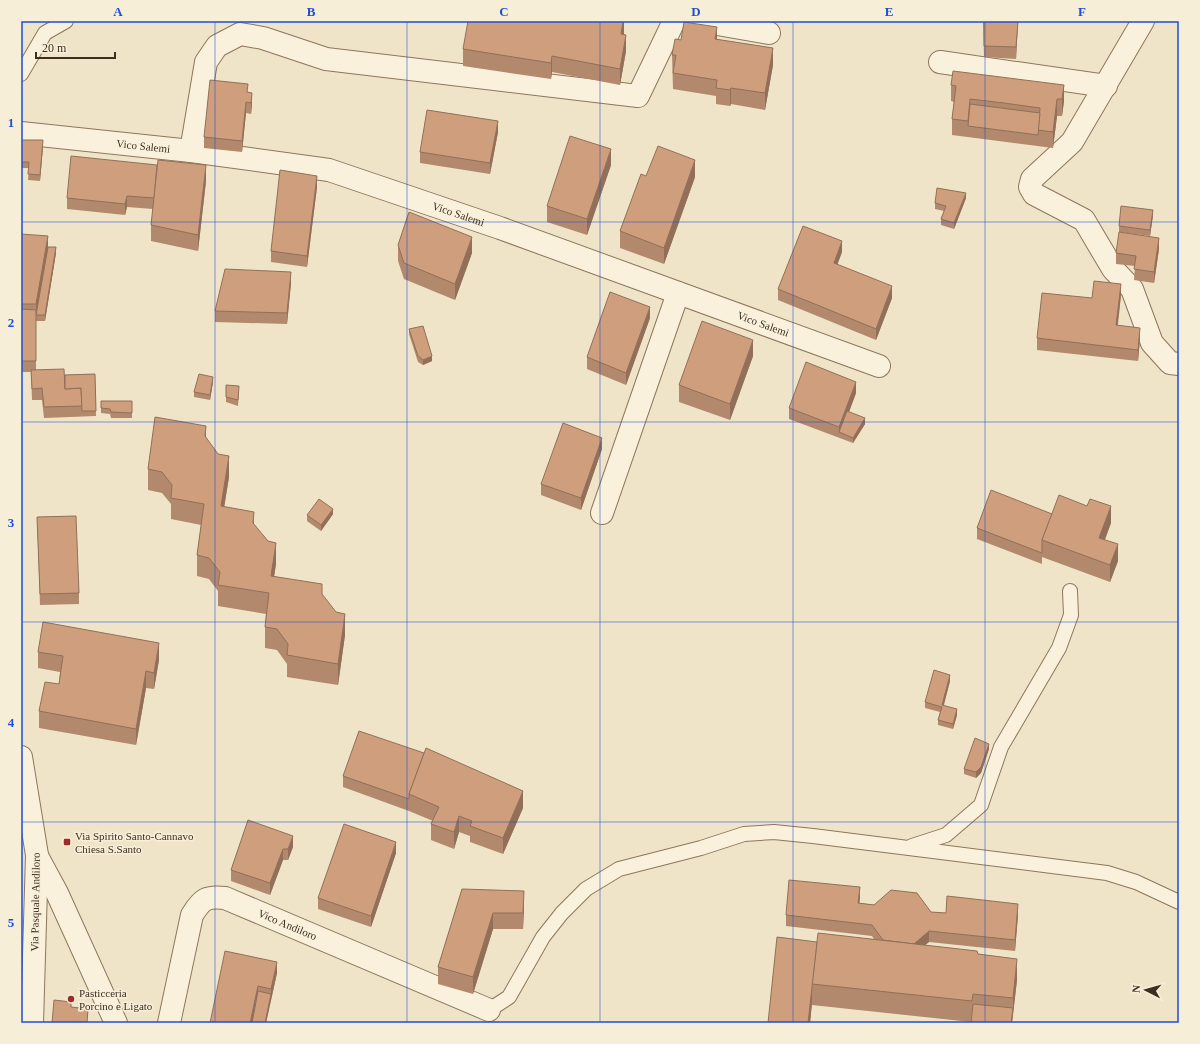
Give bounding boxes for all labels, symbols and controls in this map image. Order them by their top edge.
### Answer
text: A [113,4,123,19]
text: B [307,4,316,19]
text: C [499,4,509,19]
text: D [691,4,701,19]
text: E [885,4,893,19]
text: F [1078,4,1086,19]
scale bar [36,34,115,60]
text: 20 m [42,41,67,55]
text: 1 [8,115,14,130]
street label: Vico Salemi [116,137,171,155]
street label: Vico Salemi [431,200,486,228]
street label: Vico Salemi [736,309,791,339]
text: 2 [8,315,14,330]
text: 3 [8,515,15,530]
text: 4 [8,715,15,730]
place label: Via Spirito Santo-Cannavo Chiesa S.Santo [75,830,194,855]
marker: Via Spirito Santo-Cannavo Chiesa S.Santo [62,837,72,847]
street label: Via Pasquale Andiloro [28,852,42,952]
street label: Vico Andiloro [256,907,319,943]
text: 5 [8,915,15,930]
north arrow [1126,970,1166,1010]
text: N [1130,984,1142,994]
place label: Pasticceria Porcino e Ligato [79,987,153,1012]
marker: Pasticceria Porcino e Ligato [66,994,76,1004]

